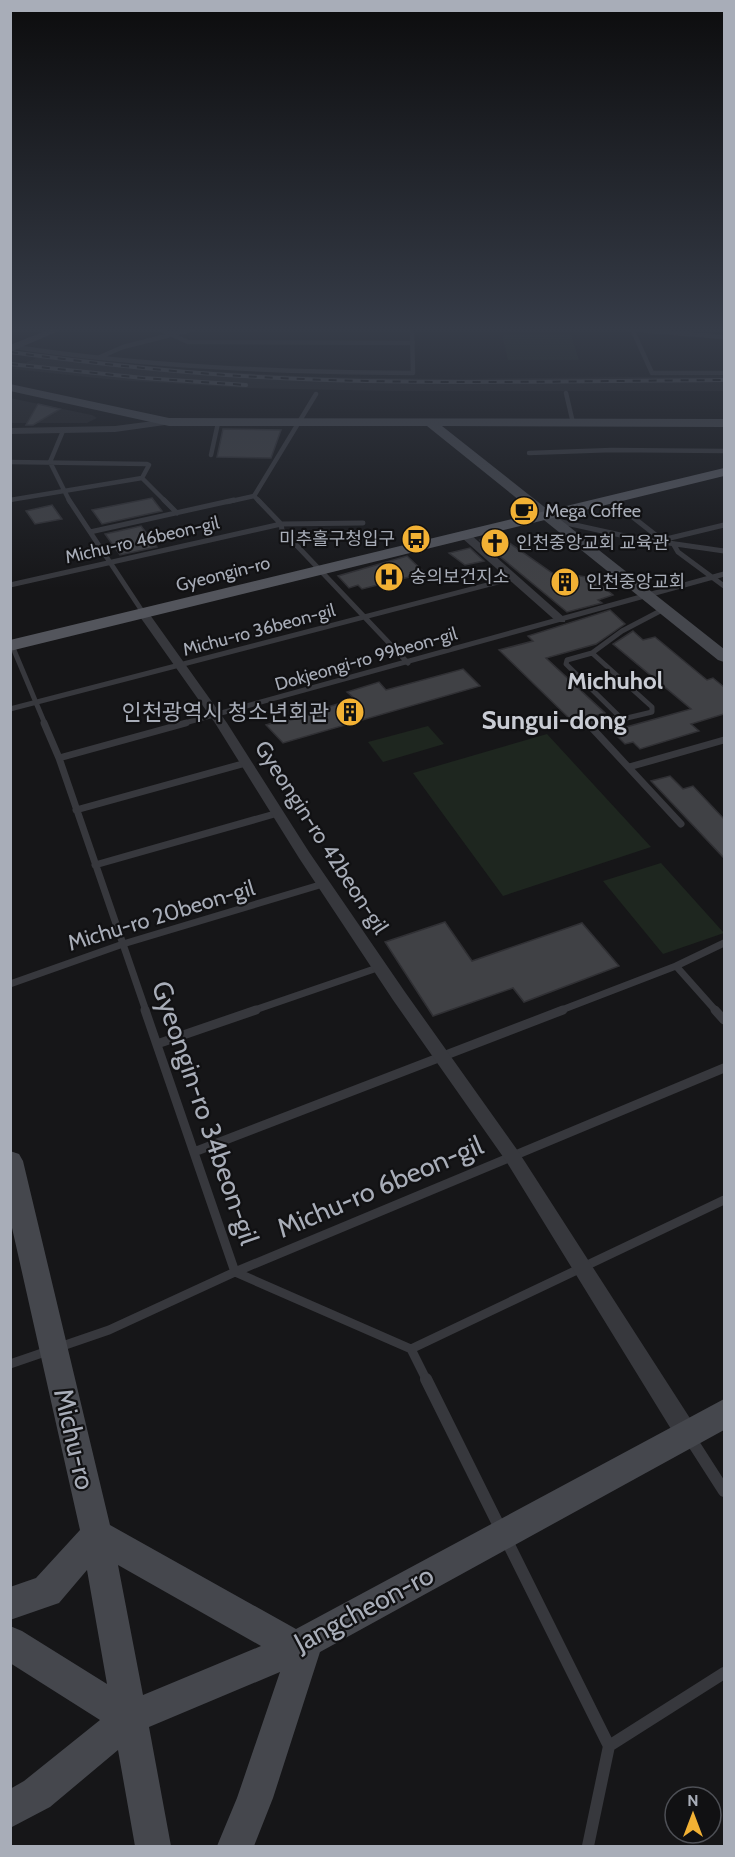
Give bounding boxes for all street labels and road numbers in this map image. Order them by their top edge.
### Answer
street label: Michu-ro 46beon-gil [63,511,222,568]
street label: Gyeongin-ro [174,552,272,596]
street label: Michu-ro 36beon-gil [180,599,338,661]
street label: Dokjeongi-ro 99beon-gil [272,622,460,696]
street label: Gyeongin-ro 42beon-gil [249,736,395,940]
street label: Michu-ro 20beon-gil [64,874,259,957]
street label: Gyeongin-ro 34beon-gil [145,977,266,1250]
street label: Michu-ro 6beon-gil [272,1128,488,1245]
street label: Michu-ro [47,1385,102,1493]
street label: Jangcheon-ro [287,1558,439,1660]

